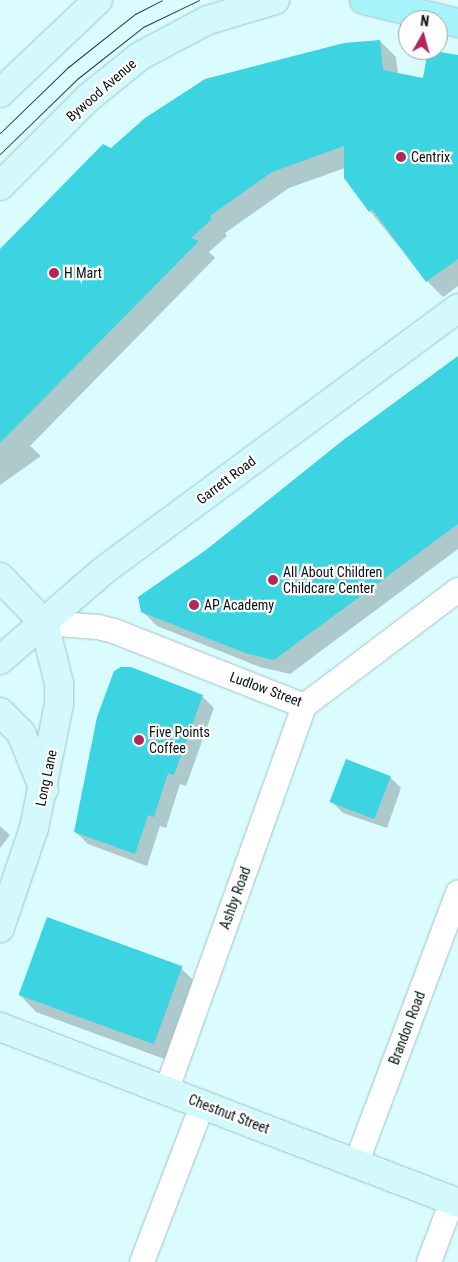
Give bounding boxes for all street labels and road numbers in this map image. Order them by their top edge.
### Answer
street label: Bywood Avenue [63,55,139,125]
street label: Garrett Road [193,452,259,508]
street label: Ludlow Street [228,668,304,710]
street label: Long Lane [32,748,60,808]
street label: Ashby Road [216,864,254,932]
street label: Brandon Road [385,989,429,1067]
street label: Chestnut Street [186,1091,272,1137]

